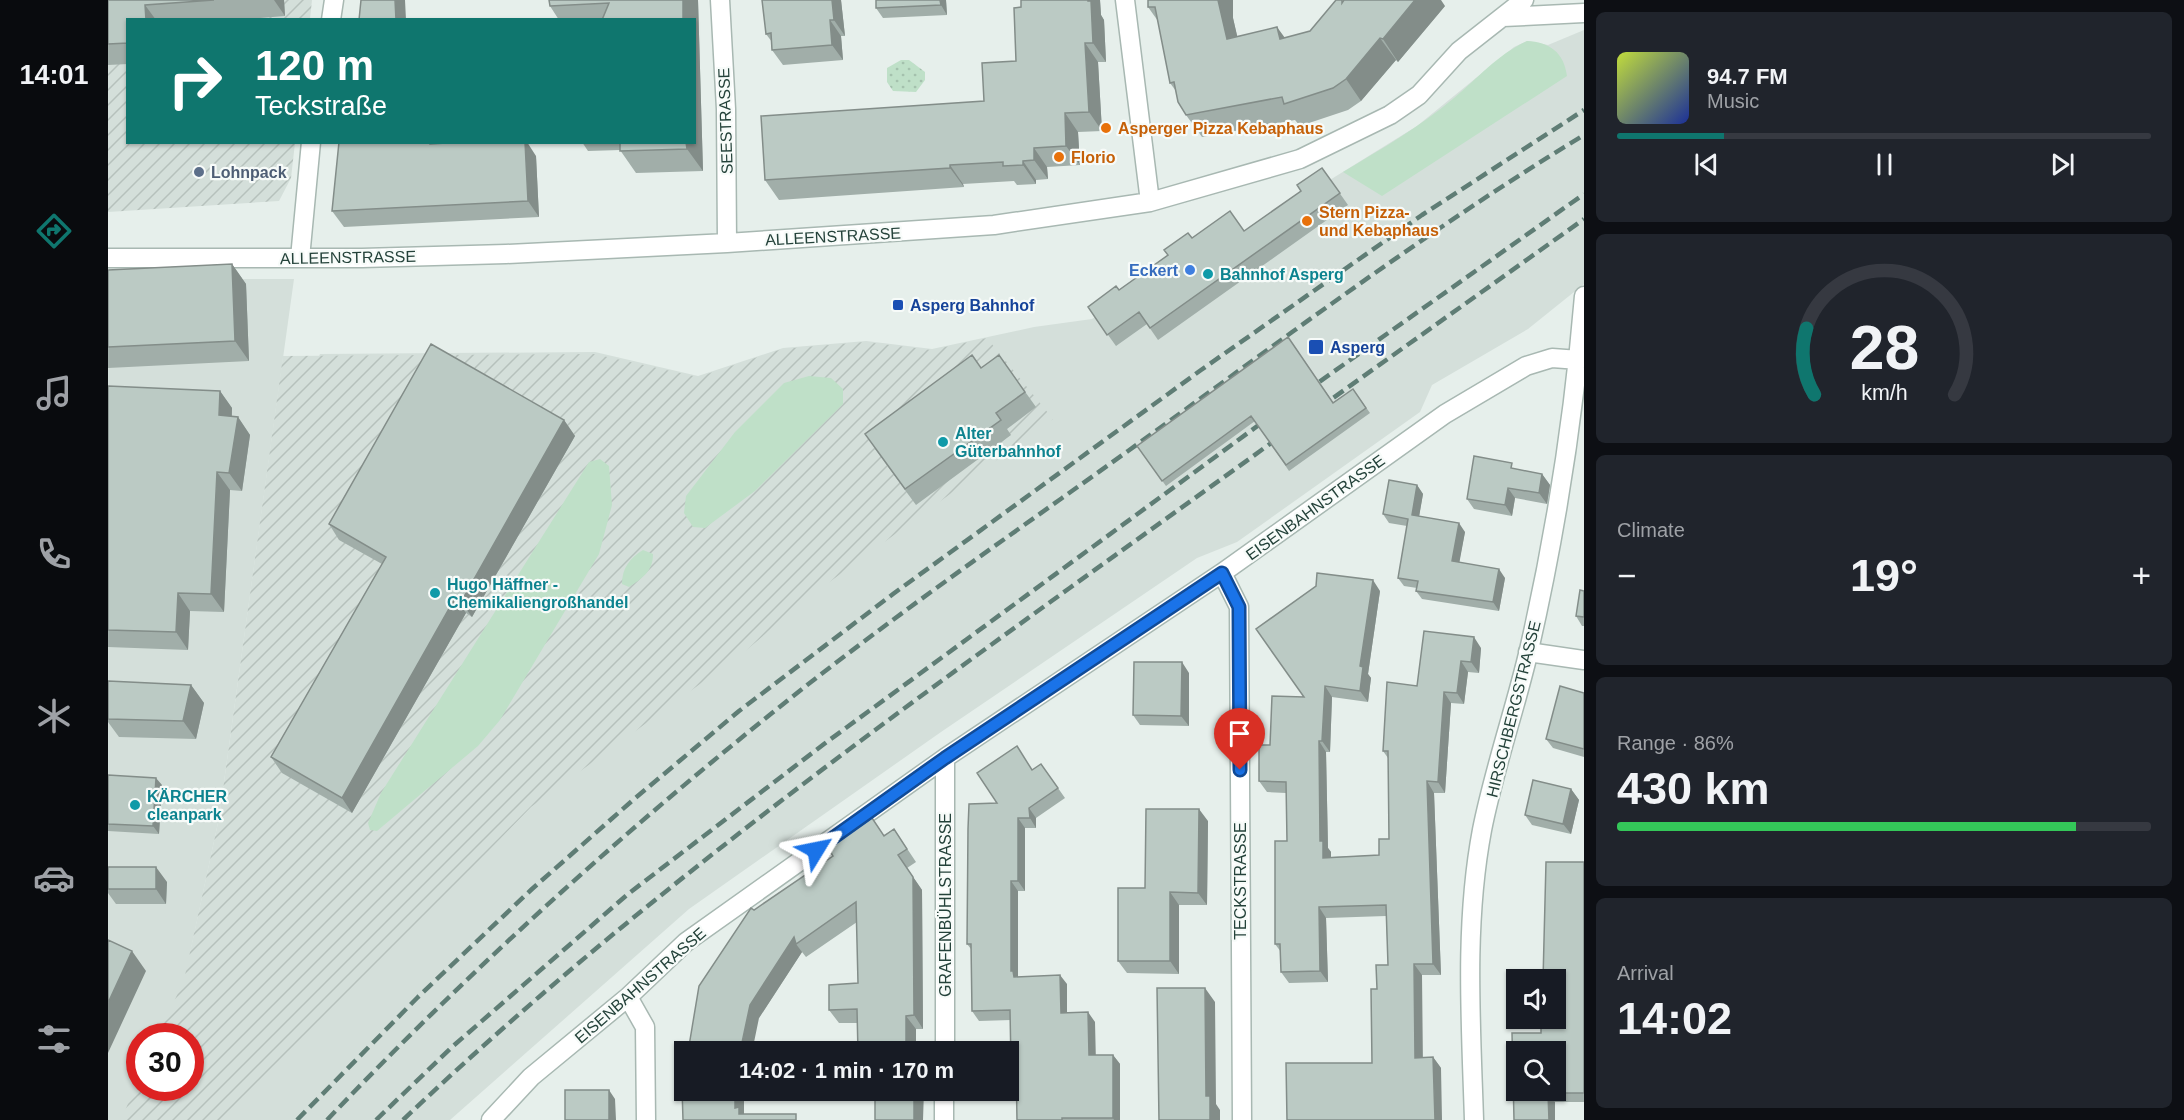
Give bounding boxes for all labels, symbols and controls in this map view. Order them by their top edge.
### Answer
icon: right [156,42,234,120]
text: 120 m [255,42,374,89]
text: 14:01 [19,60,89,90]
text: 94.7 FM [1707,64,1788,89]
street label: SEESTRASSE [715,67,736,175]
text: Music [1707,90,1759,112]
text: Teckstraße [255,91,387,121]
place label: Asperger Pizza Kebaphaus [1118,120,1324,137]
marker: Asperger Pizza Kebaphaus [1099,121,1113,135]
icon: previous [1690,148,1723,181]
icon: pause [1868,148,1901,181]
icon: next [2046,148,2079,181]
place label: Florio [1071,149,1116,166]
marker: Florio [1052,150,1066,164]
place label: Lohnpack [211,164,287,181]
marker: Lohnpack [192,165,206,179]
place label: Stern Pizza- und Kebaphaus [1319,204,1439,239]
icon: directions [33,210,75,252]
marker: Stern Pizza- und Kebaphaus [1300,214,1314,228]
street label: ALLEENSTRASSE [765,224,901,249]
street label: ALLEENSTRASSE [280,248,416,267]
place label: Eckert [1129,262,1179,279]
marker: Eckert [1183,263,1197,277]
place label: Bahnhof Asperg [1220,266,1344,283]
marker: Bahnhof Asperg [1201,267,1215,281]
place label: Asperg Bahnhof [910,297,1035,314]
marker: Asperg Bahnhof [891,298,905,312]
text: 28 [1849,314,1919,383]
marker: Asperg [1307,338,1325,356]
place label: Asperg [1330,339,1385,356]
icon: music [33,372,75,414]
text: km/h [1861,382,1907,406]
place label: Alter Güterbahnhof [955,425,1061,460]
marker: Alter Güterbahnhof [936,435,950,449]
street label: EISENBAHNSTRASSE [1243,451,1388,563]
text: Climate [1617,519,1685,541]
icon: phone [33,533,75,575]
text: 19° [1850,550,1918,601]
text: − [1617,557,1636,594]
text: + [2132,557,2151,594]
place label: Hugo Häffner - Chemikaliengroßhandel [447,576,628,611]
marker: Hugo Häffner - Chemikaliengroßhandel [428,586,442,600]
street label: HIRSCHBERGSTRASSE [1483,619,1544,799]
icon: climate [33,695,75,737]
pin [1214,708,1265,770]
icon: arrive [1223,717,1256,750]
text: Range · 86% [1617,732,1734,754]
text: 430 km [1617,763,1770,814]
place label: KÄRCHER cleanpark [147,788,227,823]
marker: KÄRCHER cleanpark [128,798,142,812]
street label: GRAFENBÜHLSTRASSE [937,813,954,997]
position arrow [784,818,848,882]
street label: TECKSTRASSE [1232,822,1249,940]
icon: car [33,857,75,899]
street label: EISENBAHNSTRASSE [572,924,709,1047]
text: Arrival [1617,962,1674,984]
map controls [1506,969,1566,1101]
button: sound [1506,969,1566,1029]
text: 14:02 [1617,993,1732,1044]
icon: filters [33,1018,75,1060]
speed limit sign: 30 [126,1023,204,1101]
button: search [1506,1041,1566,1101]
text: 14:02 · 1 min · 170 m [739,1058,954,1083]

